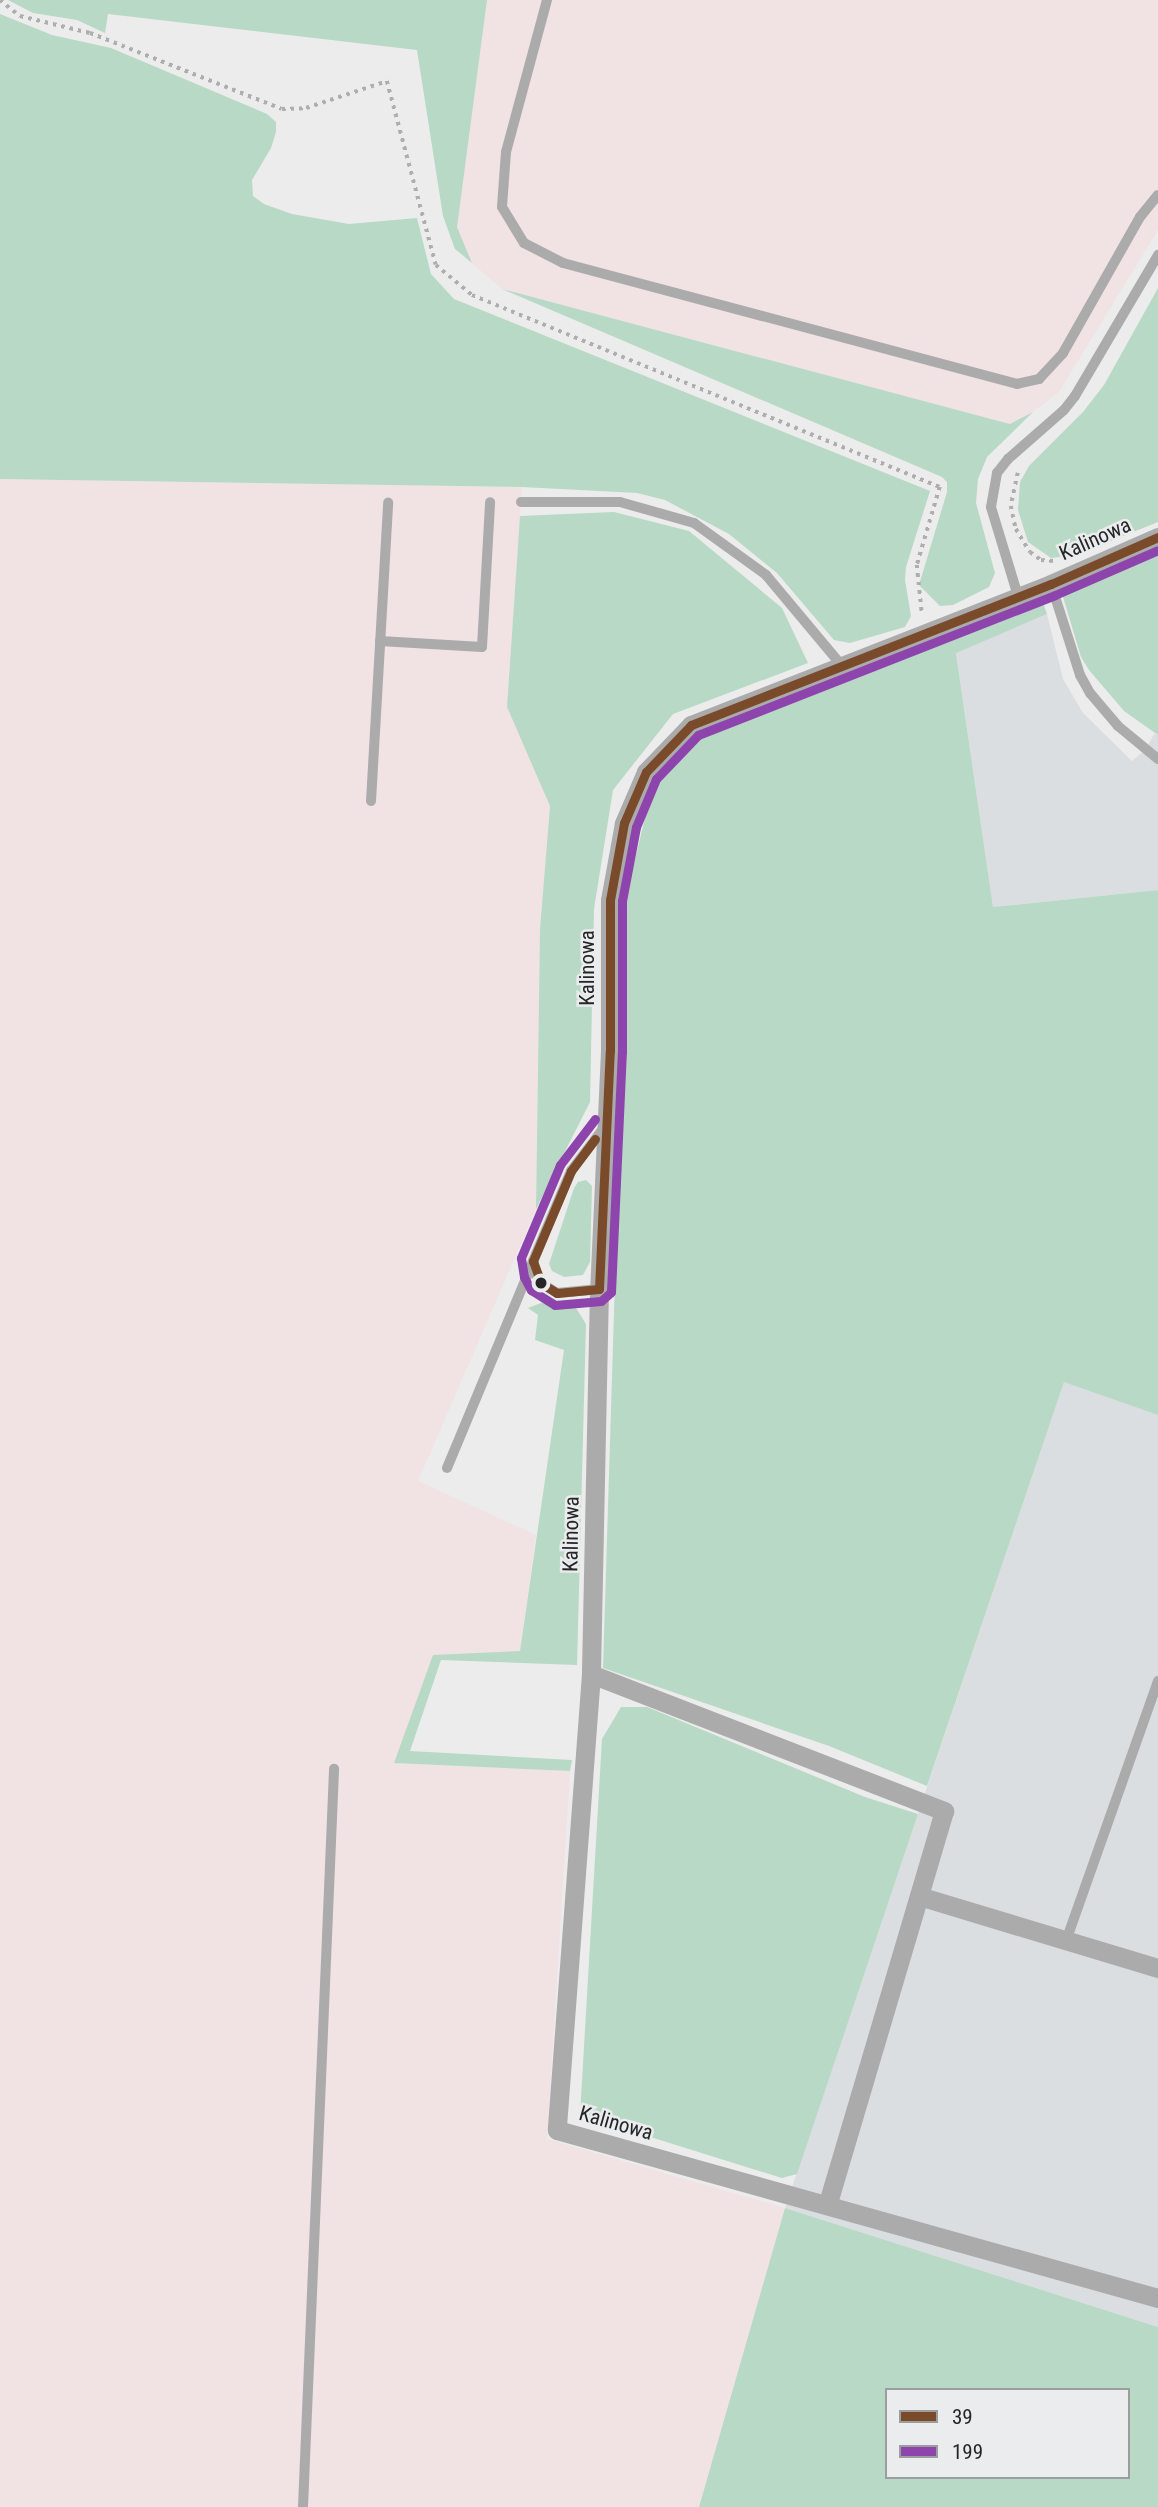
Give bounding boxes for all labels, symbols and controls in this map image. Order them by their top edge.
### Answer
street label: Kalinowa [1055,512,1135,566]
street label: Kalinowa [574,930,600,1006]
unlabelled marker [534,1276,548,1290]
street label: Kalinowa [558,1496,584,1572]
street label: Kalinowa [576,2100,656,2146]
legend [885,2388,1130,2479]
text: 39 [952,2405,973,2429]
text: 199 [952,2440,983,2464]

